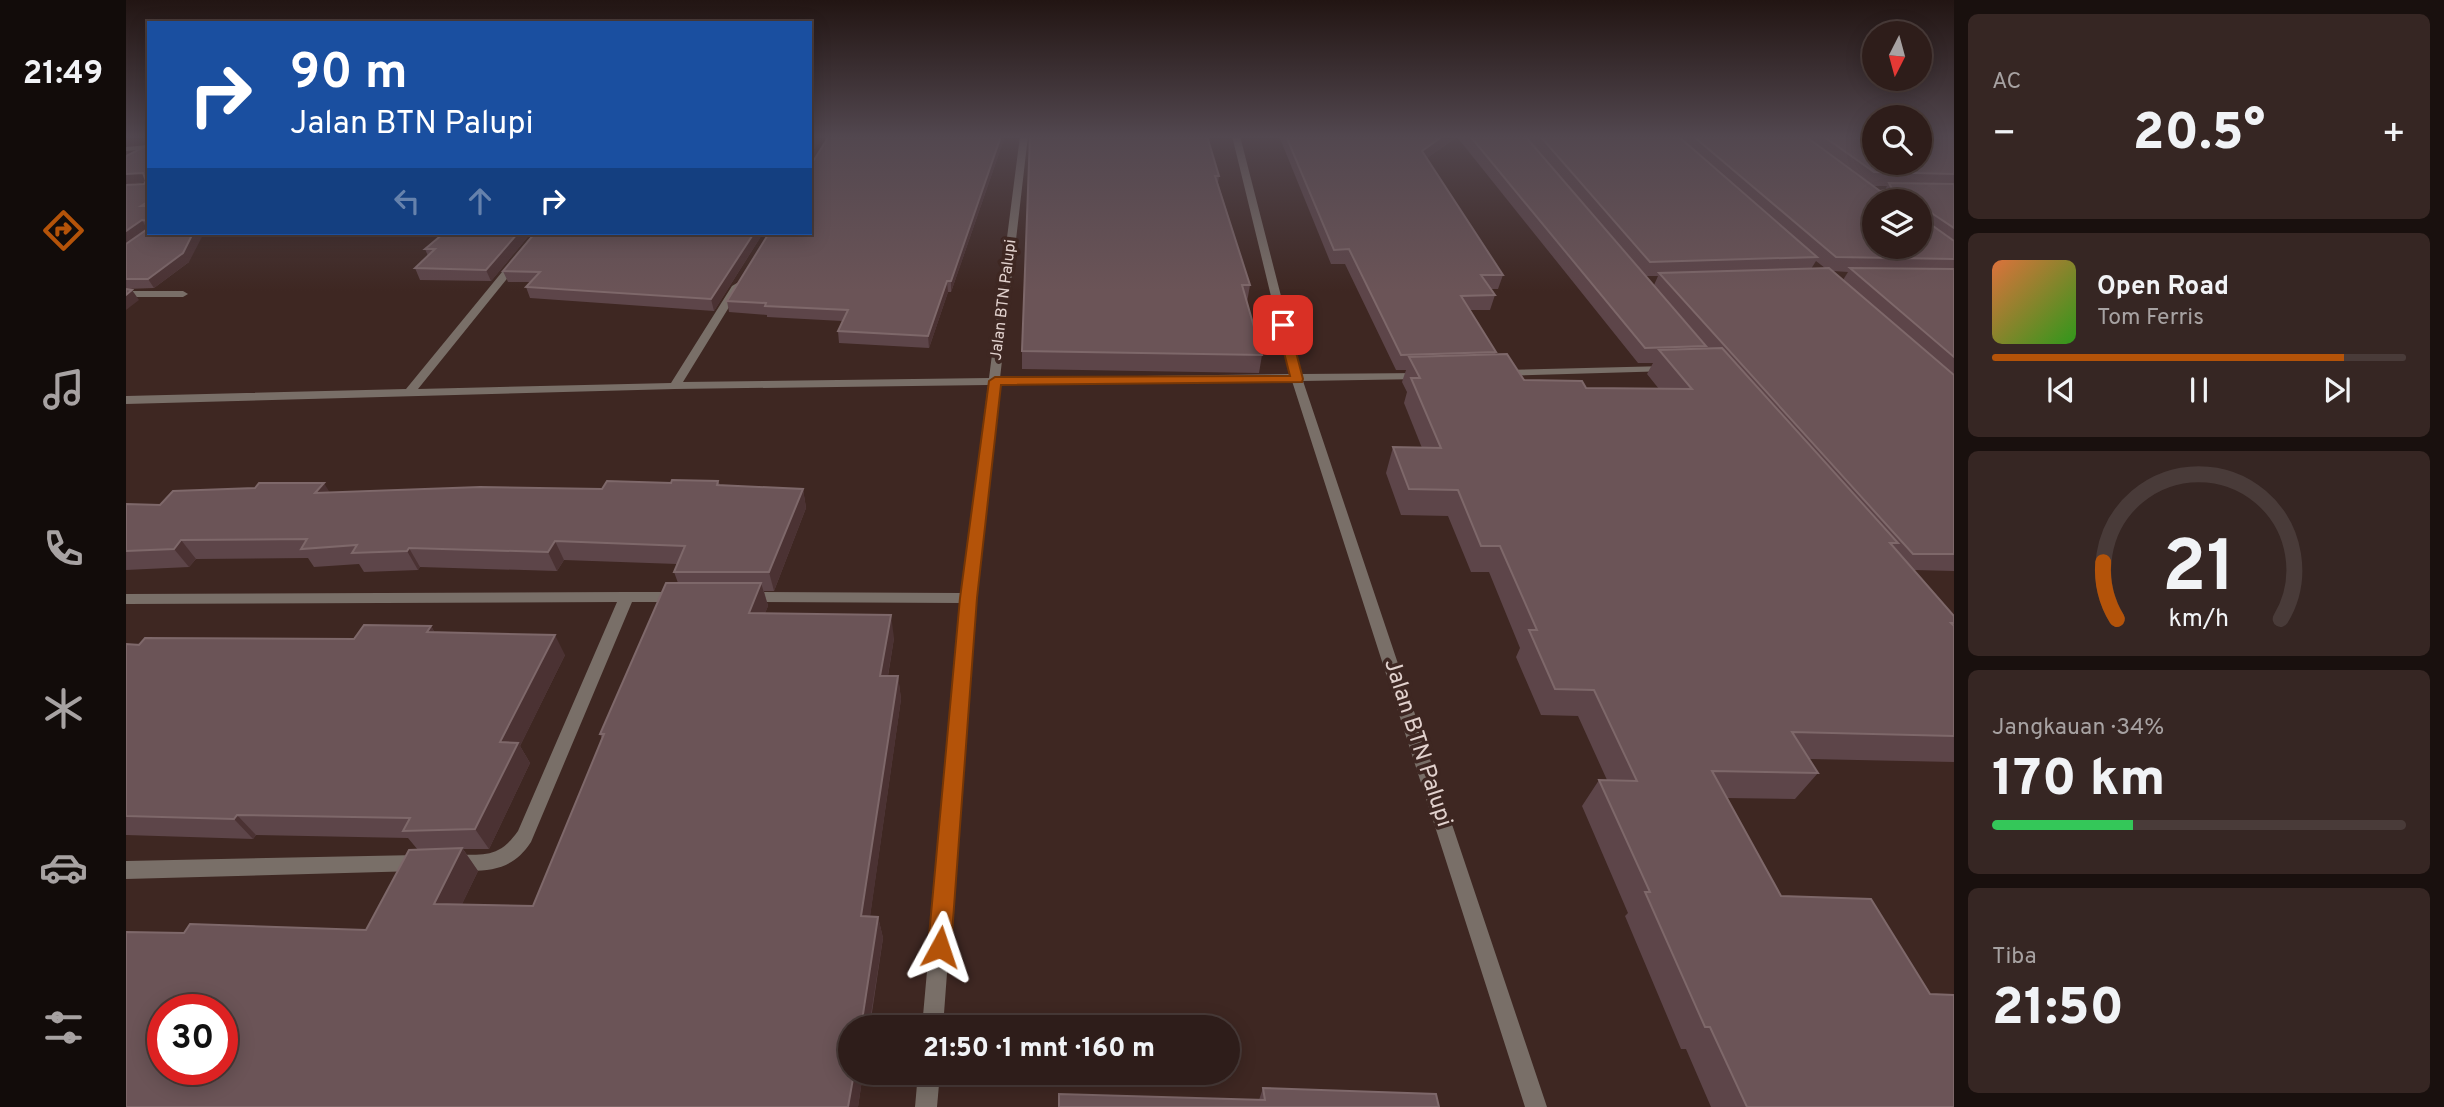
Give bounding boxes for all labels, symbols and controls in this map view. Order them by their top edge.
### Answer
north arrow [1862,21,1932,91]
map controls [1862,21,1932,259]
text: 90 m [290,44,408,106]
icon: right [175,49,266,140]
text: 21:49 [23,55,103,95]
text: AC [1992,68,2021,97]
text: 20.5° [2133,102,2265,168]
text: Jalan BTN Palupi [290,105,534,145]
button: search [1862,105,1932,175]
text: − [1992,111,2017,160]
text: + [2381,111,2406,160]
icon: left [388,182,426,220]
icon: ahead [461,182,499,220]
icon: right [534,182,572,220]
button: layers [1862,189,1932,259]
icon: directions [39,206,88,255]
street label: Jalan BTN Palupi [987,238,1021,362]
text: Open Road [2097,271,2229,304]
pin [1253,295,1313,355]
text: Tom Ferris [2097,304,2204,333]
icon: arrive [1264,306,1302,344]
icon: music [39,365,88,414]
icon: previous [2042,371,2080,409]
icon: pause [2180,371,2218,409]
icon: next [2318,371,2356,409]
icon: phone [39,524,88,573]
text: 21 [2162,526,2236,618]
text: km/h [2169,604,2229,636]
street label: Jalan BTN Palupi [1376,655,1458,831]
icon: climate [39,684,88,733]
text: Jangkauan · 34% [1992,714,2164,743]
text: 170 km [1992,748,2165,814]
icon: car [39,843,88,892]
position arrow [903,910,977,984]
text: Tiba [1992,943,2037,972]
text: 21:50 [1992,977,2124,1043]
speed limit sign: 30 [147,994,238,1085]
icon: filters [39,1003,88,1052]
text: 21:50 · 1 mnt · 160 m [923,1033,1155,1066]

